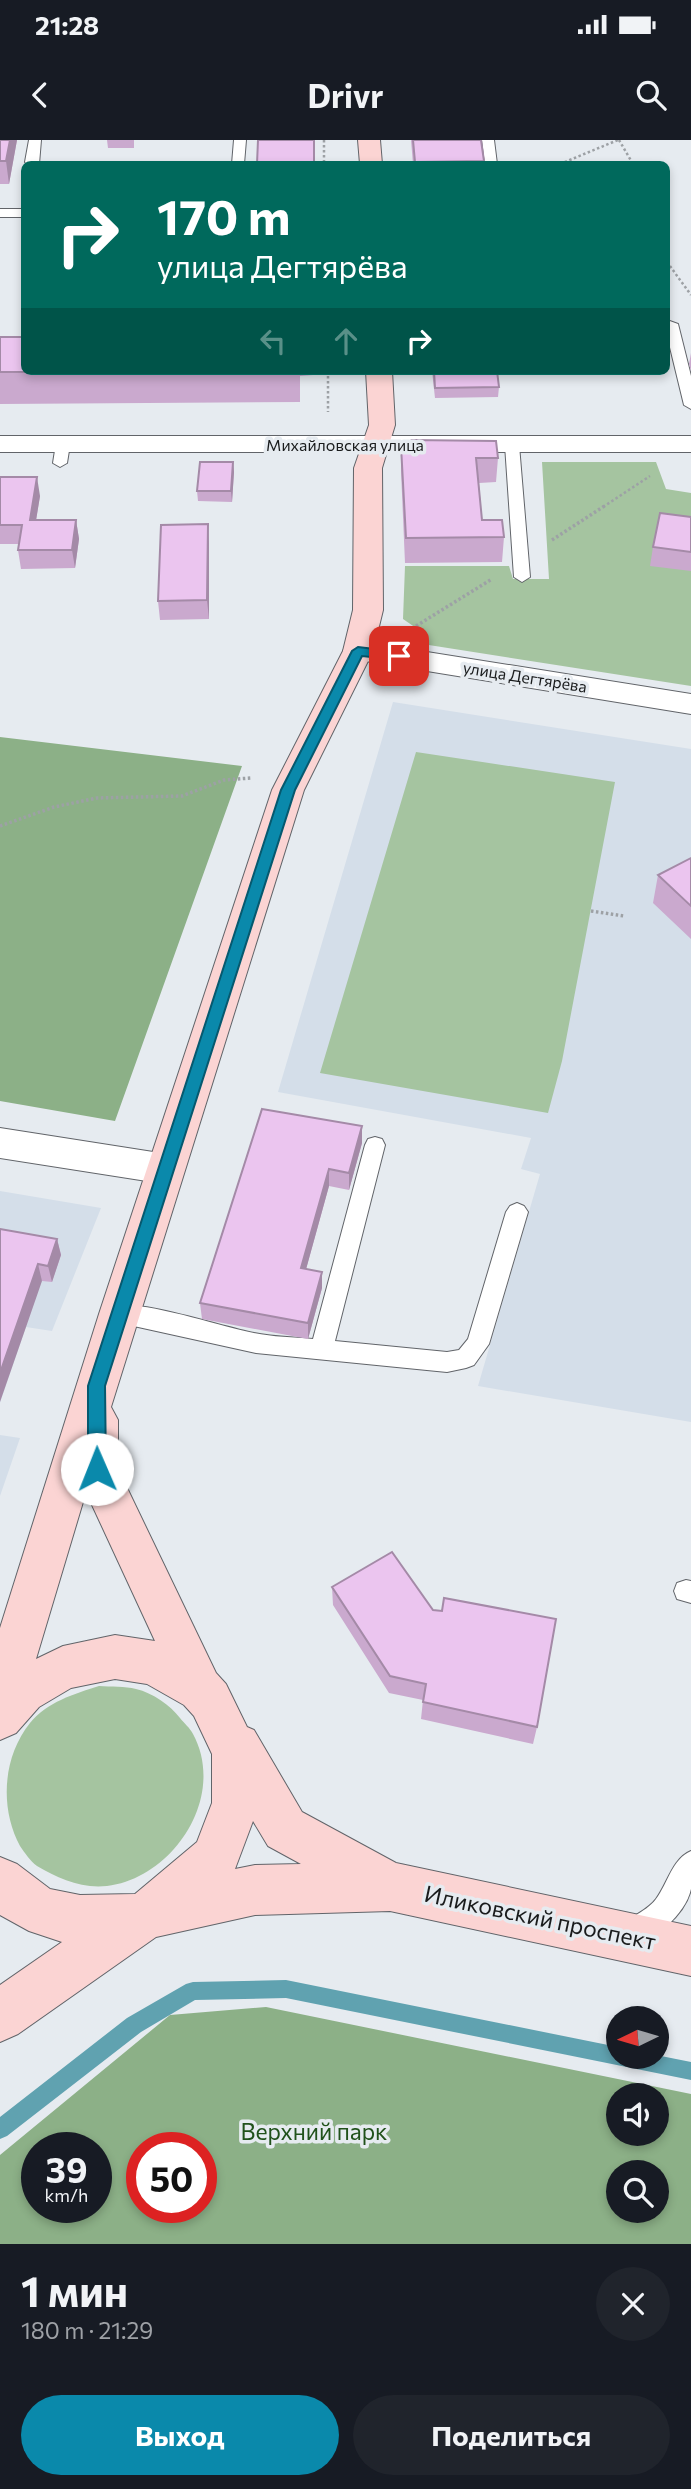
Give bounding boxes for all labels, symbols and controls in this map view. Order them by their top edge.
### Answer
text: 21:28 [35,9,99,40]
text: Drivr [307,75,384,115]
icon: back [21,76,59,114]
icon: search [632,76,670,114]
text: 170 m [157,185,290,245]
icon: right [42,189,133,280]
text: улица Дегтярёва [157,245,408,285]
icon: left [254,322,292,360]
icon: ahead [327,322,365,360]
icon: right [400,322,438,360]
street label: Михайловская улица [266,435,424,454]
pin [369,626,429,686]
icon: arrive [380,637,418,675]
street label: улица Дегтярёва [462,657,588,696]
position arrow [60,1432,134,1506]
street label: Иликовский проспект [422,1879,659,1955]
north arrow [606,2006,668,2068]
map controls [606,2006,669,2223]
button: sound [606,2083,669,2146]
park label: Верхний парк [241,2117,387,2145]
speed limit sign: 50 [126,2132,217,2223]
text: 39 [46,2147,87,2190]
button: search [606,2160,669,2223]
text: km/h [45,2184,88,2206]
text: 1 мин [21,2264,128,2316]
button: close [596,2267,670,2341]
text: 180 m · 21:29 [21,2316,153,2344]
button: Выход [21,2395,339,2475]
button: Поделиться [353,2395,670,2475]

